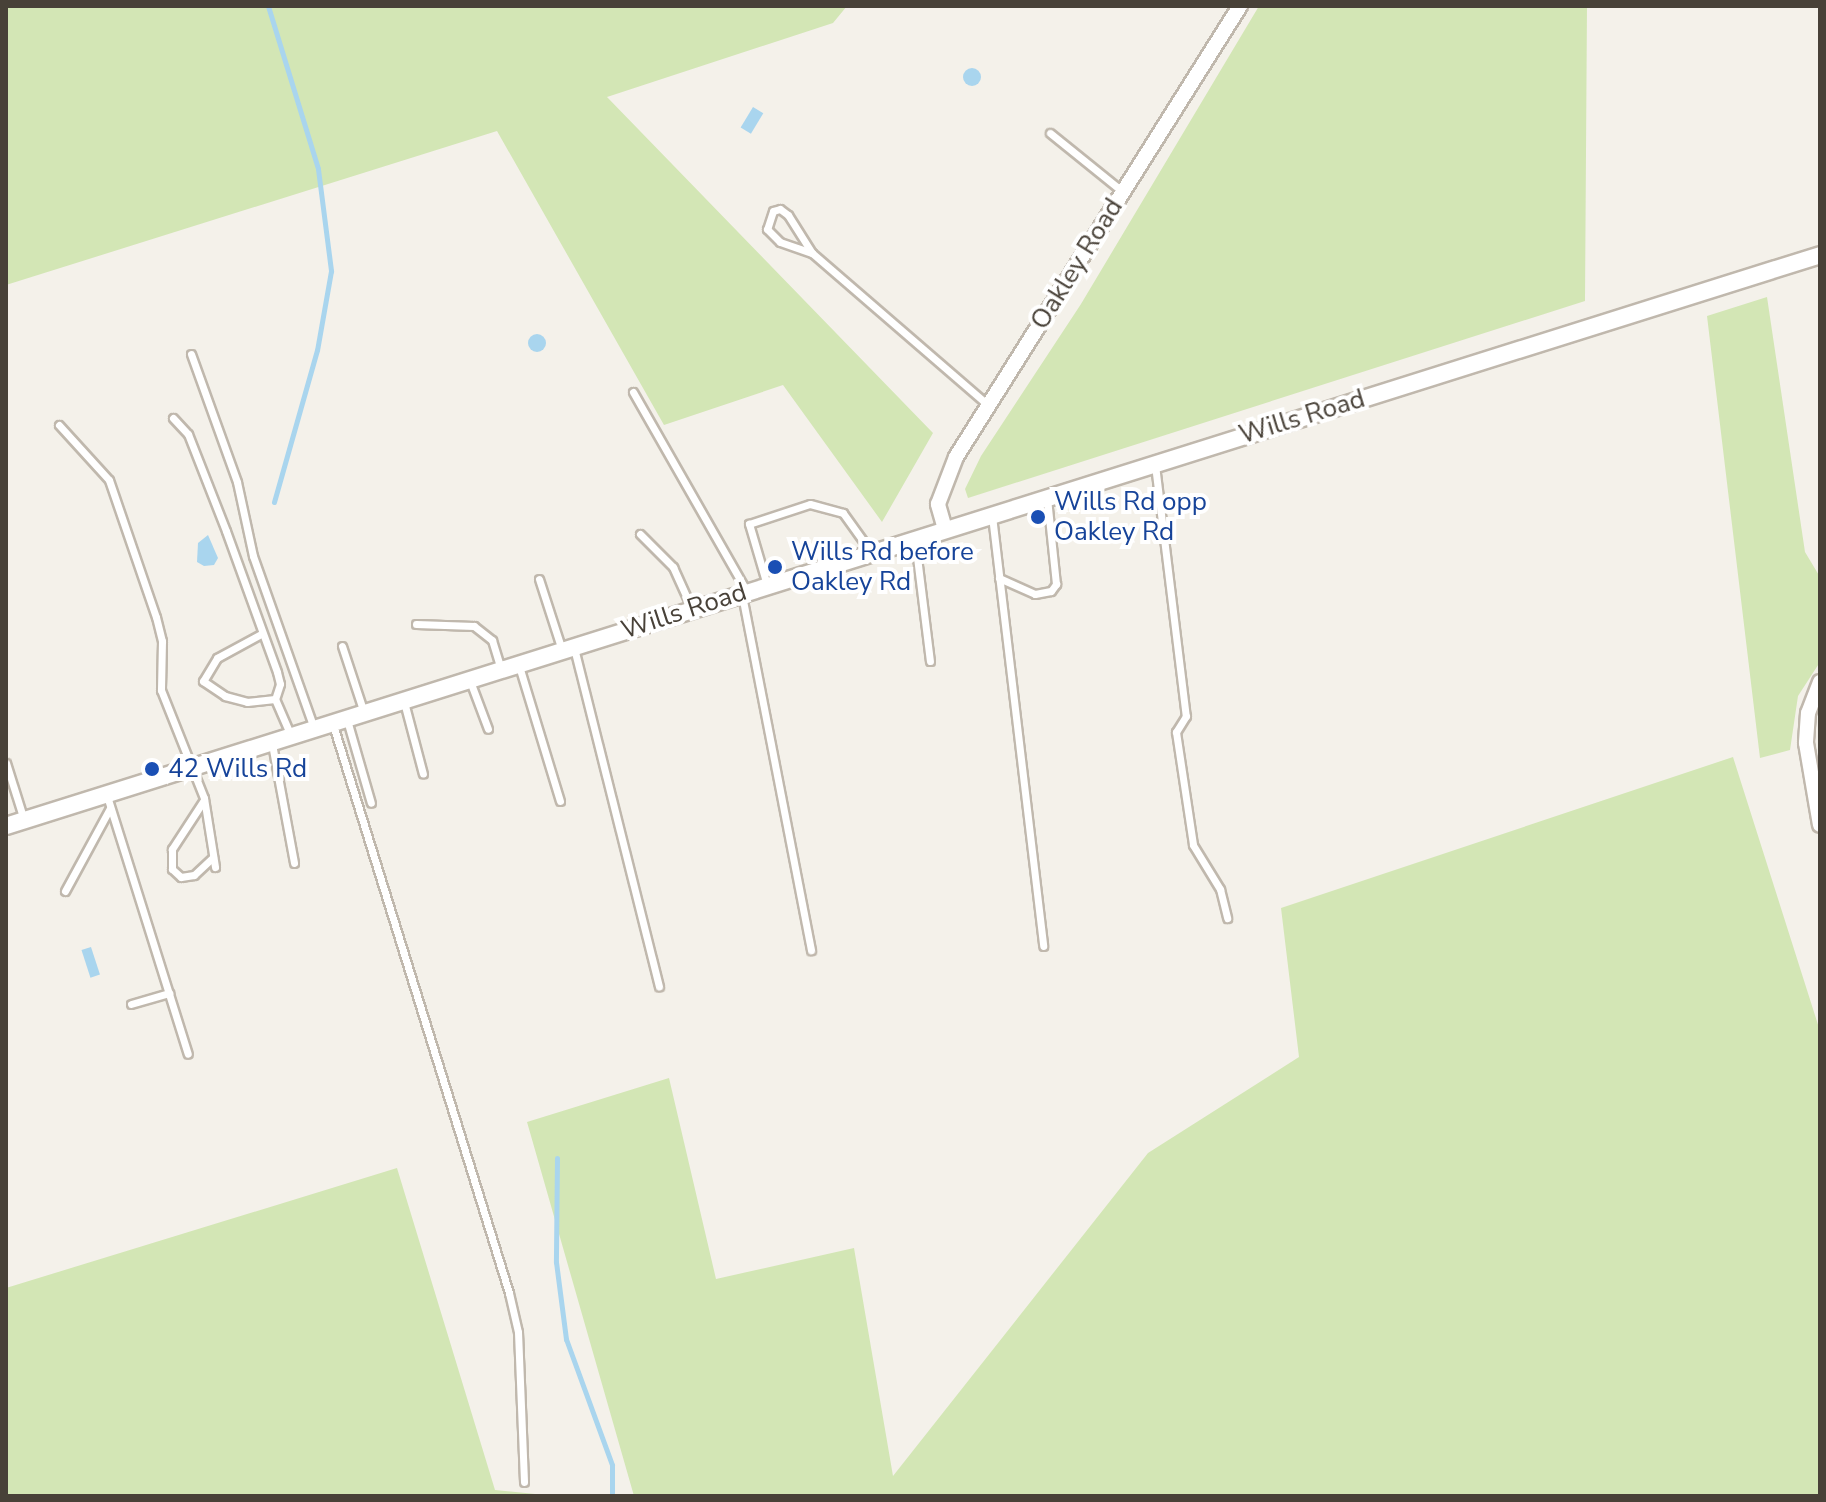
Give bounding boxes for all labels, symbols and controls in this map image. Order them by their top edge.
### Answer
street label: Oakley Road [1024,193,1130,335]
street label: Wills Road [1235,383,1369,451]
place label: Wills Rd opp Oakley Rd [1054,486,1207,548]
marker: Wills Rd opp Oakley Rd [1029,508,1047,526]
place label: Wills Rd before Oakley Rd [791,536,974,598]
marker: Wills Rd before Oakley Rd [766,558,784,576]
street label: Wills Road [618,576,750,646]
place label: 42 Wills Rd [168,753,307,785]
marker: 42 Wills Rd [143,760,161,778]

